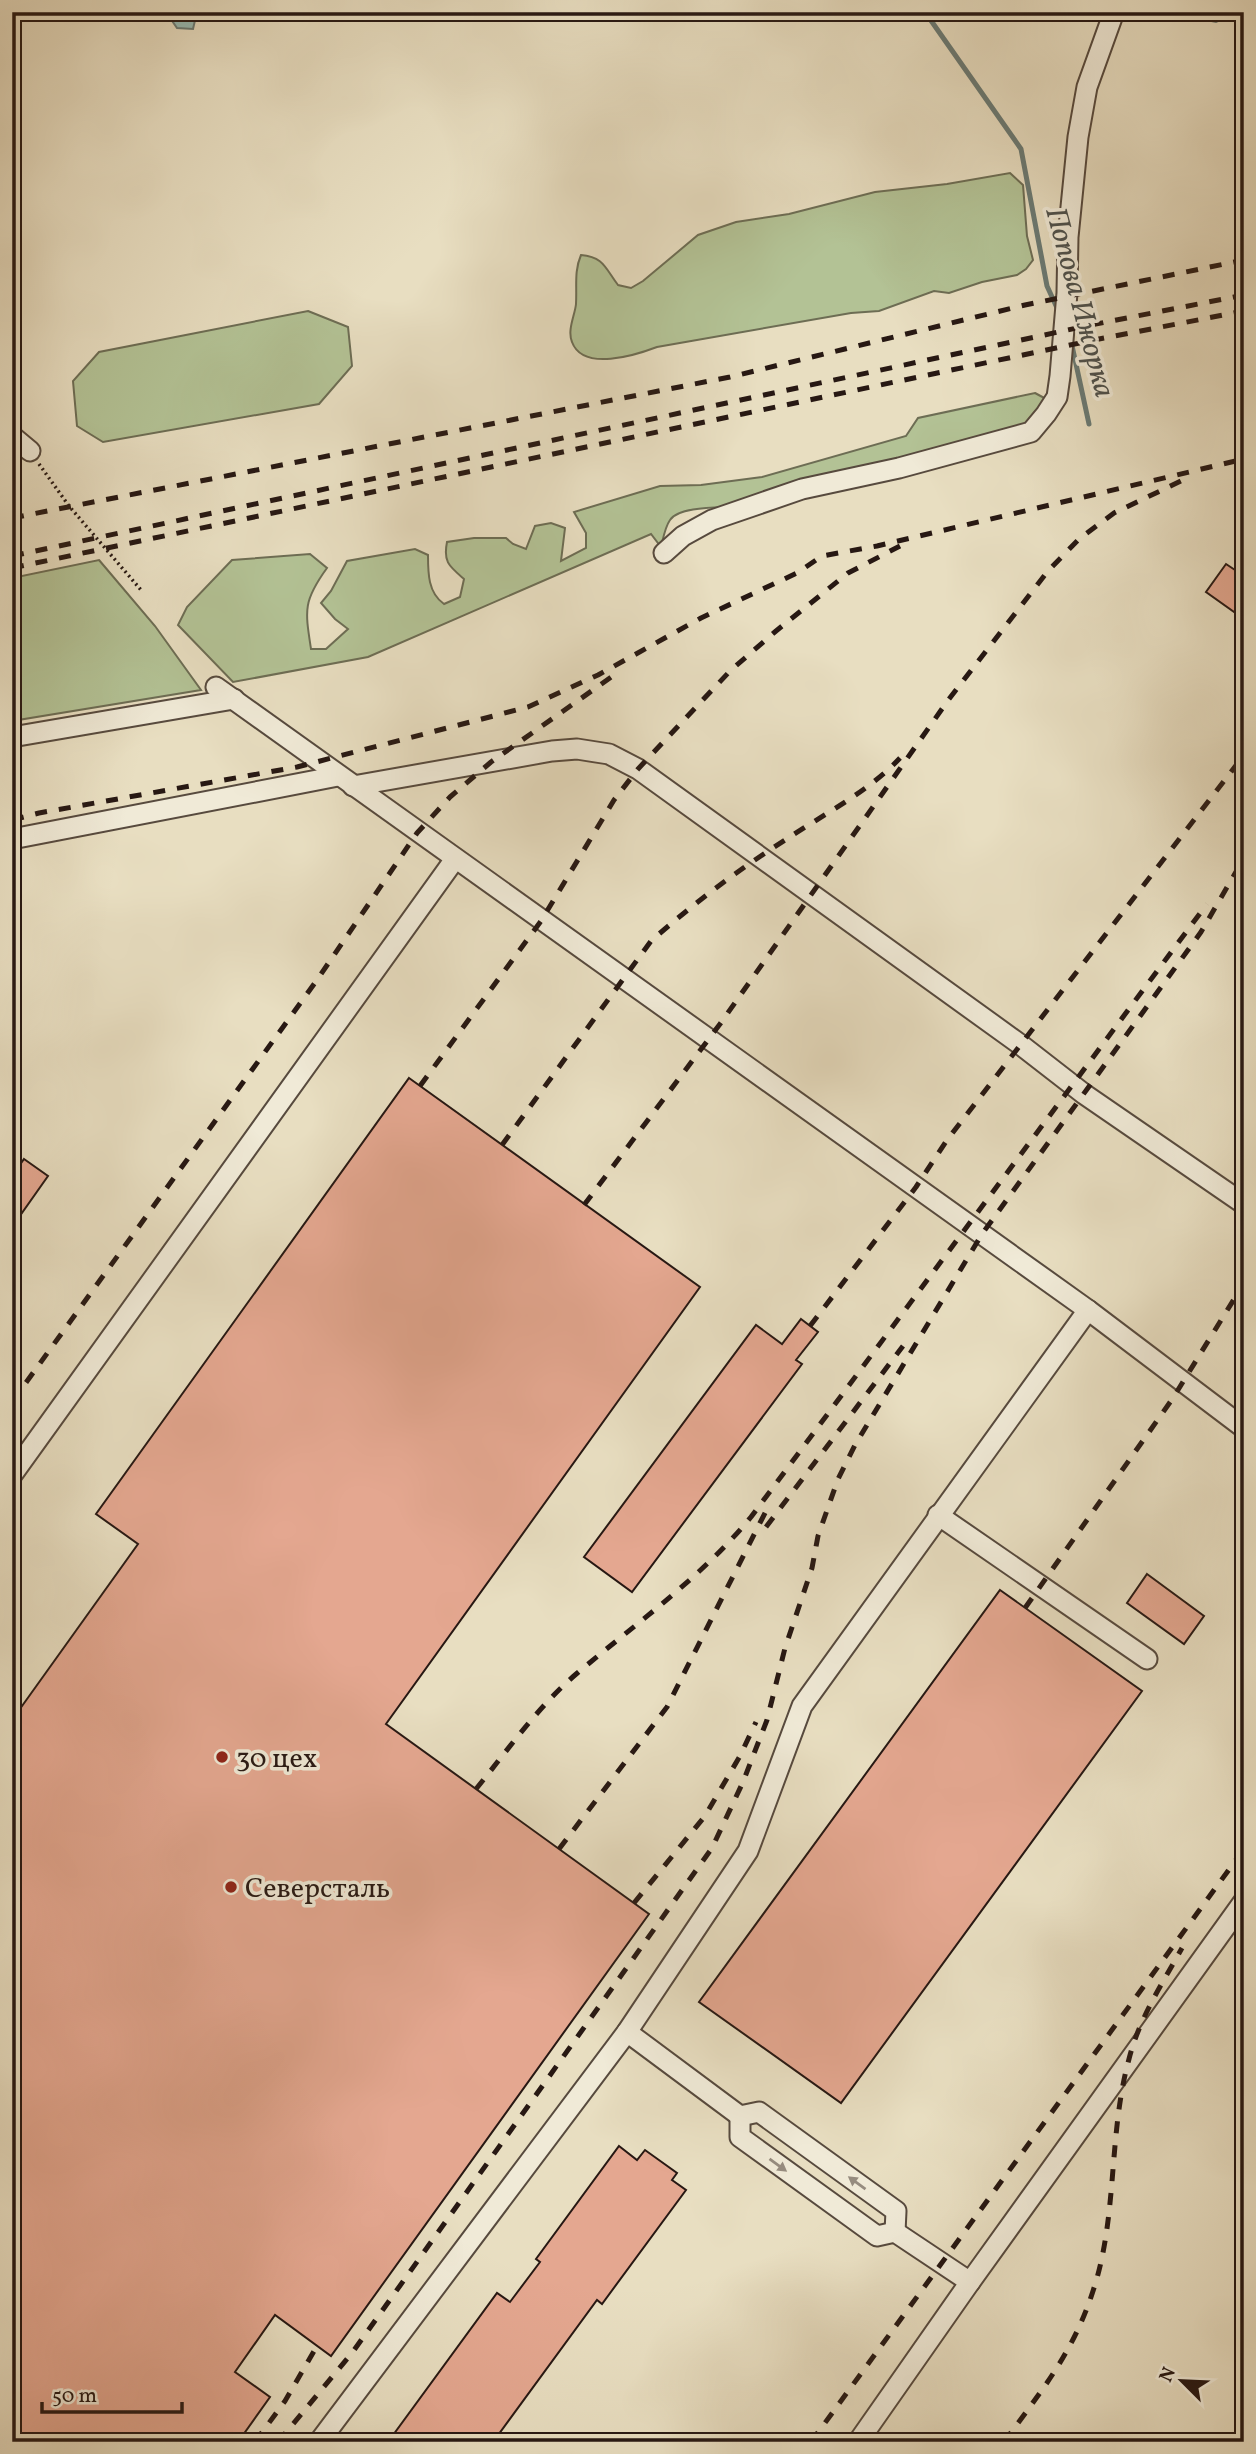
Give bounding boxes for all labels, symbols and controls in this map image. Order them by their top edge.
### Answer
water label: Попова Ижорка [1033,203,1125,402]
place label: 30 цех [236,1740,317,1779]
marker: 30 цех [214,1749,230,1765]
place label: Северсталь [245,1870,390,1909]
marker: Северсталь [223,1879,239,1895]
one-way arrow [769,2158,788,2172]
one-way arrow [848,2176,866,2190]
north arrow [1148,2346,1218,2416]
text: N [1154,2363,1183,2386]
scale bar [42,2370,182,2414]
text: 50 m [52,2382,97,2411]

